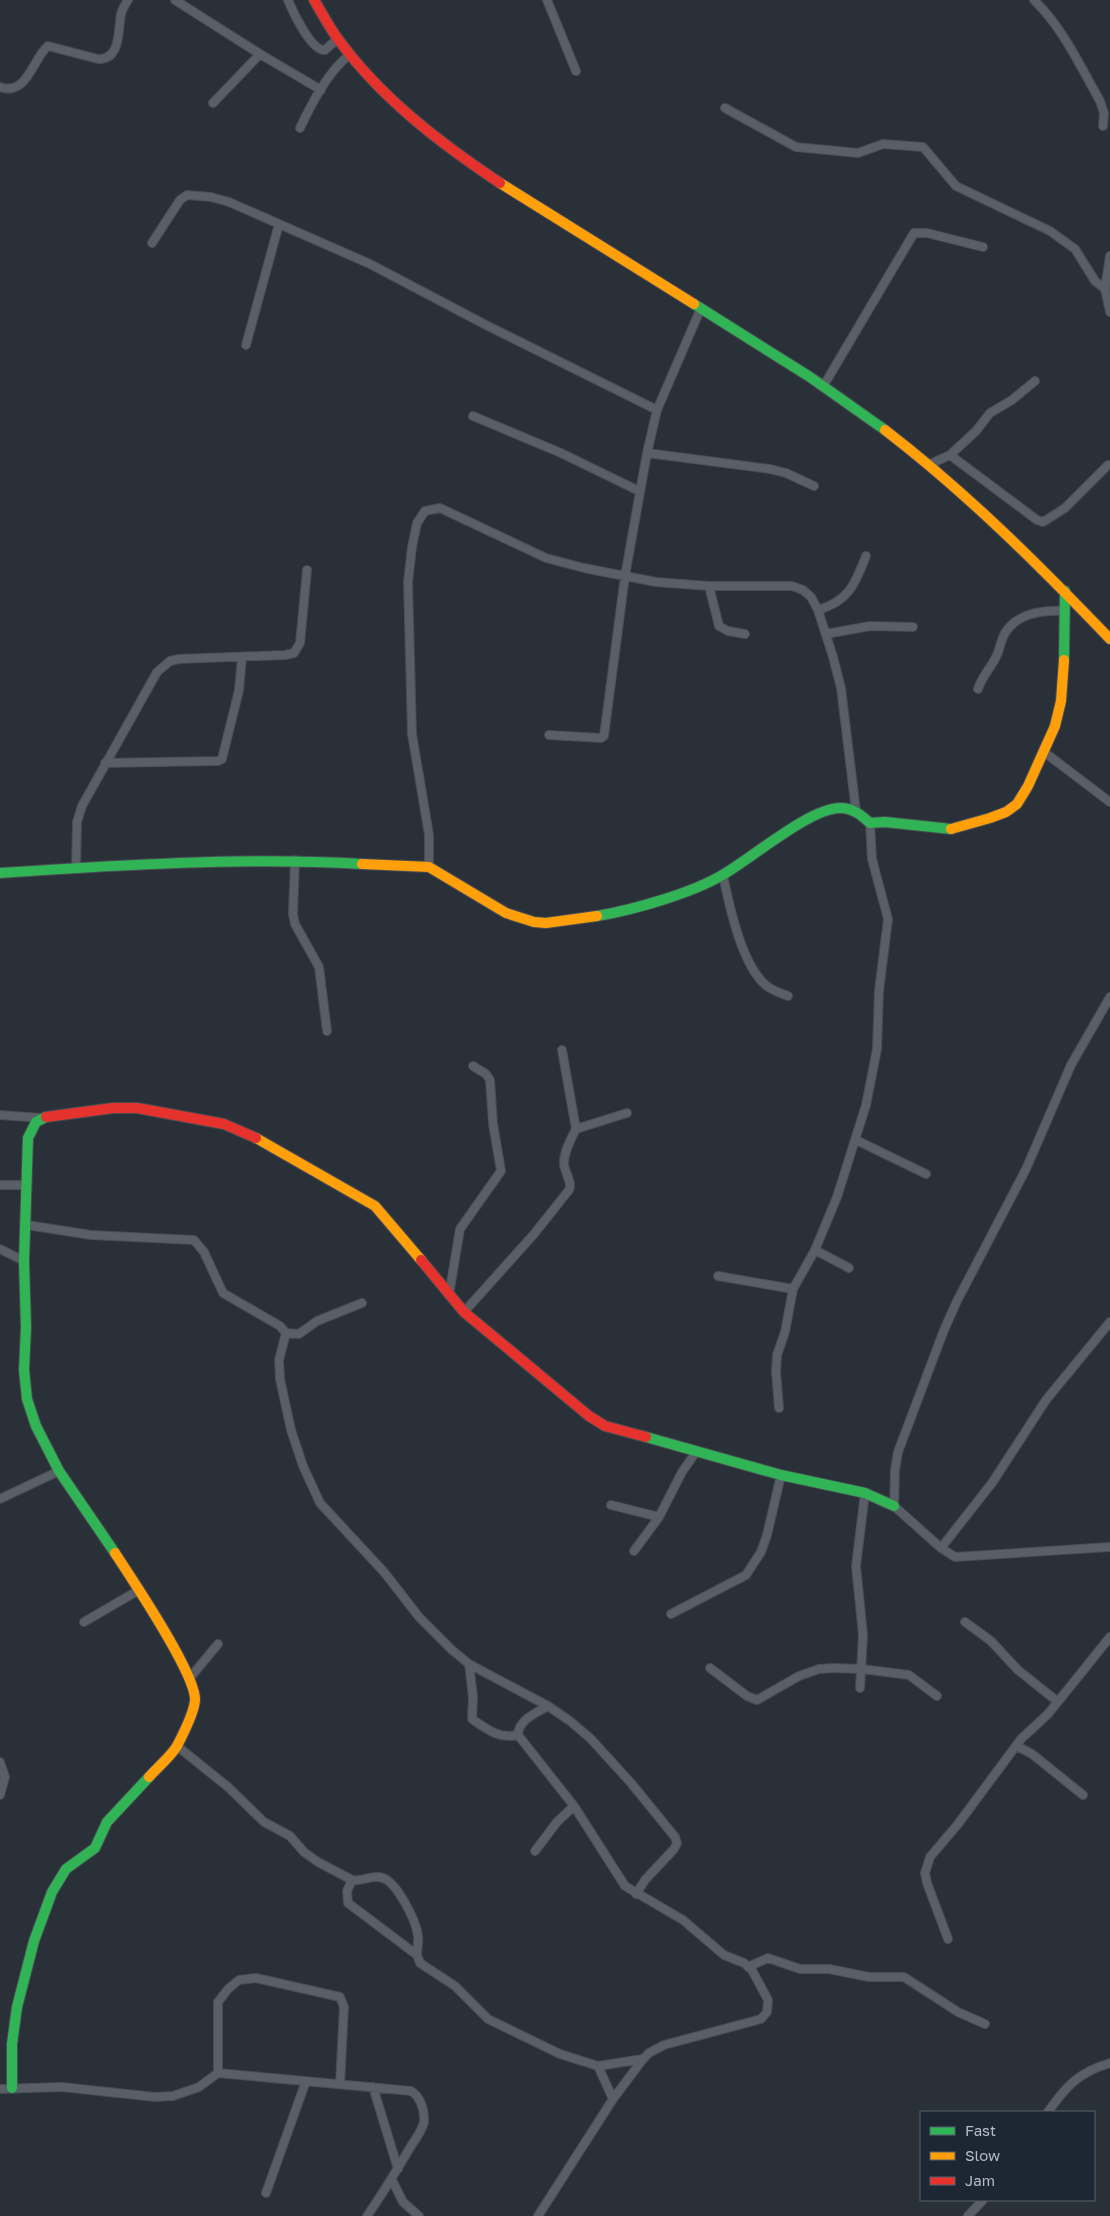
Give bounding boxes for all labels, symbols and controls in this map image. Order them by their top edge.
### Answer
legend [920,2111,1095,2201]
text: Fast [965,2121,996,2139]
text: Slow [965,2146,1000,2164]
text: Jam [965,2171,995,2189]

